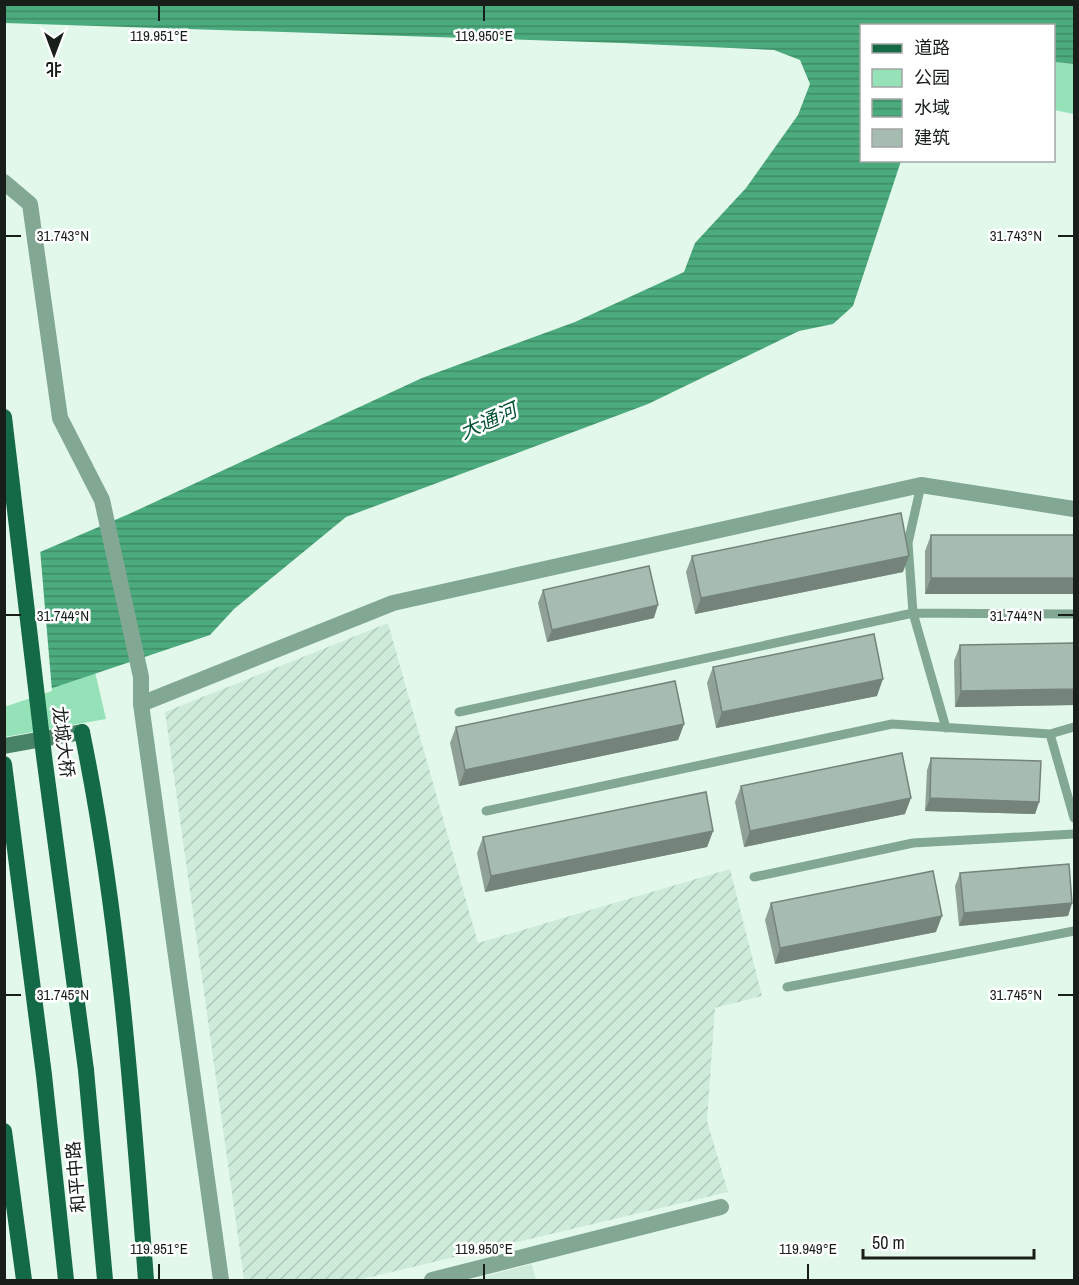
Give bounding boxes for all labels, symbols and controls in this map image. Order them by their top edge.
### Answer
north arrow [24,24,84,84]
legend [860,24,1055,162]
text: 119.951°E [130,25,188,46]
text: 119.950°E [455,25,513,46]
text: 道路 [914,35,950,60]
text: 北 [46,58,62,80]
text: 公园 [914,65,950,90]
text: 水域 [914,95,950,120]
text: 建筑 [914,125,950,150]
text: 31.743°N [37,225,89,246]
text: 31.743°N [990,225,1042,246]
water label: 大通河 [455,394,524,445]
text: 31.744°N [37,605,89,626]
text: 31.744°N [990,605,1042,626]
street label: 龙城大桥 [47,705,80,779]
text: 31.745°N [37,984,89,1005]
text: 31.745°N [990,984,1042,1005]
street label: 和平中路 [60,1140,91,1214]
scale bar [863,1222,1034,1260]
text: 50 m [872,1230,905,1255]
text: 119.951°E [130,1238,188,1259]
text: 119.950°E [455,1238,513,1259]
text: 119.949°E [779,1238,837,1259]

